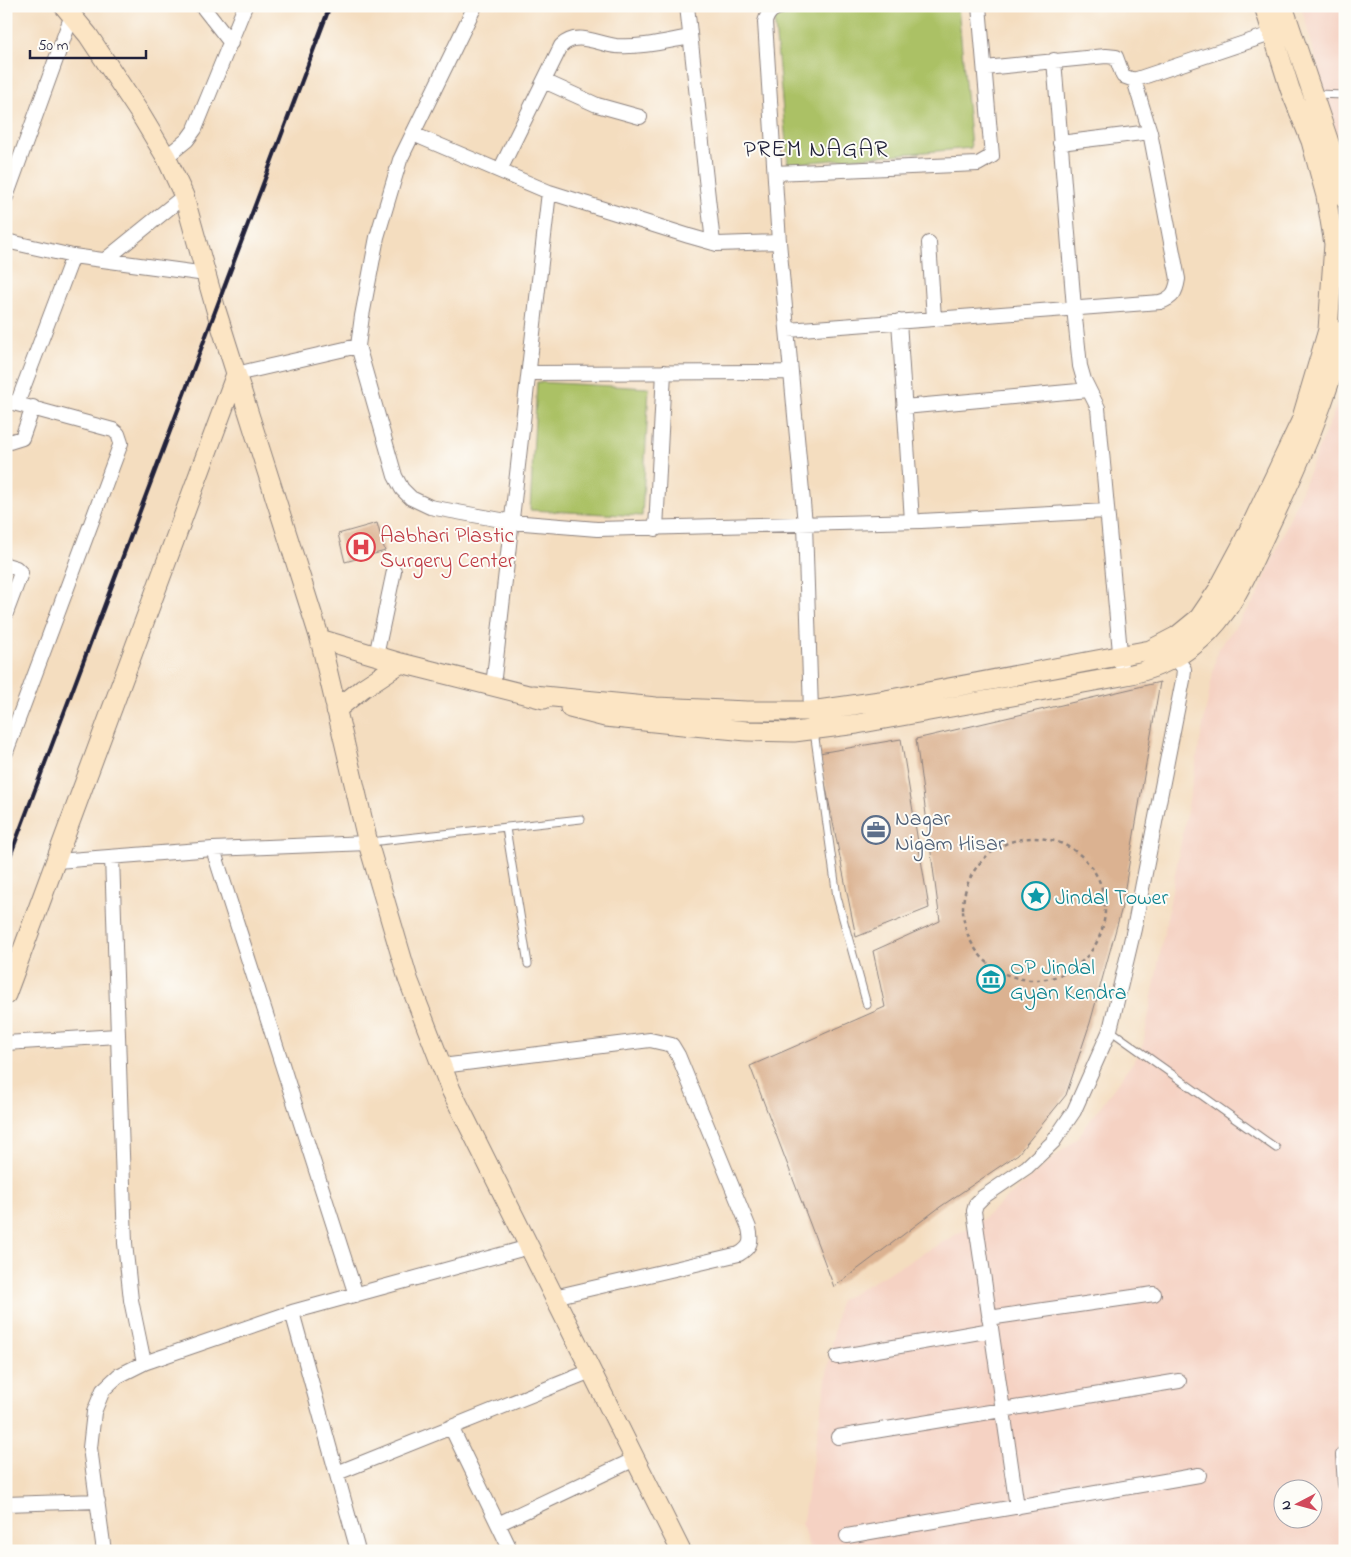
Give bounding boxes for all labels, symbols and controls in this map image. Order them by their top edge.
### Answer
scale bar [30,28,146,60]
text: 50 m [38,35,69,57]
district label: PREM NAGAR [744,133,888,168]
place label: Aabhari Plastic Surgery Center [380,521,515,579]
hospital icon: Aabhari Plastic Surgery Center [346,532,376,562]
place label: Nagar Nigam Hisar [895,804,1005,862]
office icon: Nagar Nigam Hisar [861,815,891,845]
place icon: Jindal Tower [1021,881,1051,911]
place label: Jindal Tower [1055,883,1168,915]
place label: OP Jindal Gyan Kendra [1010,953,1127,1011]
museum icon: OP Jindal Gyan Kendra [976,964,1006,994]
north arrow [1274,1480,1324,1530]
text: N [1276,1499,1297,1511]

